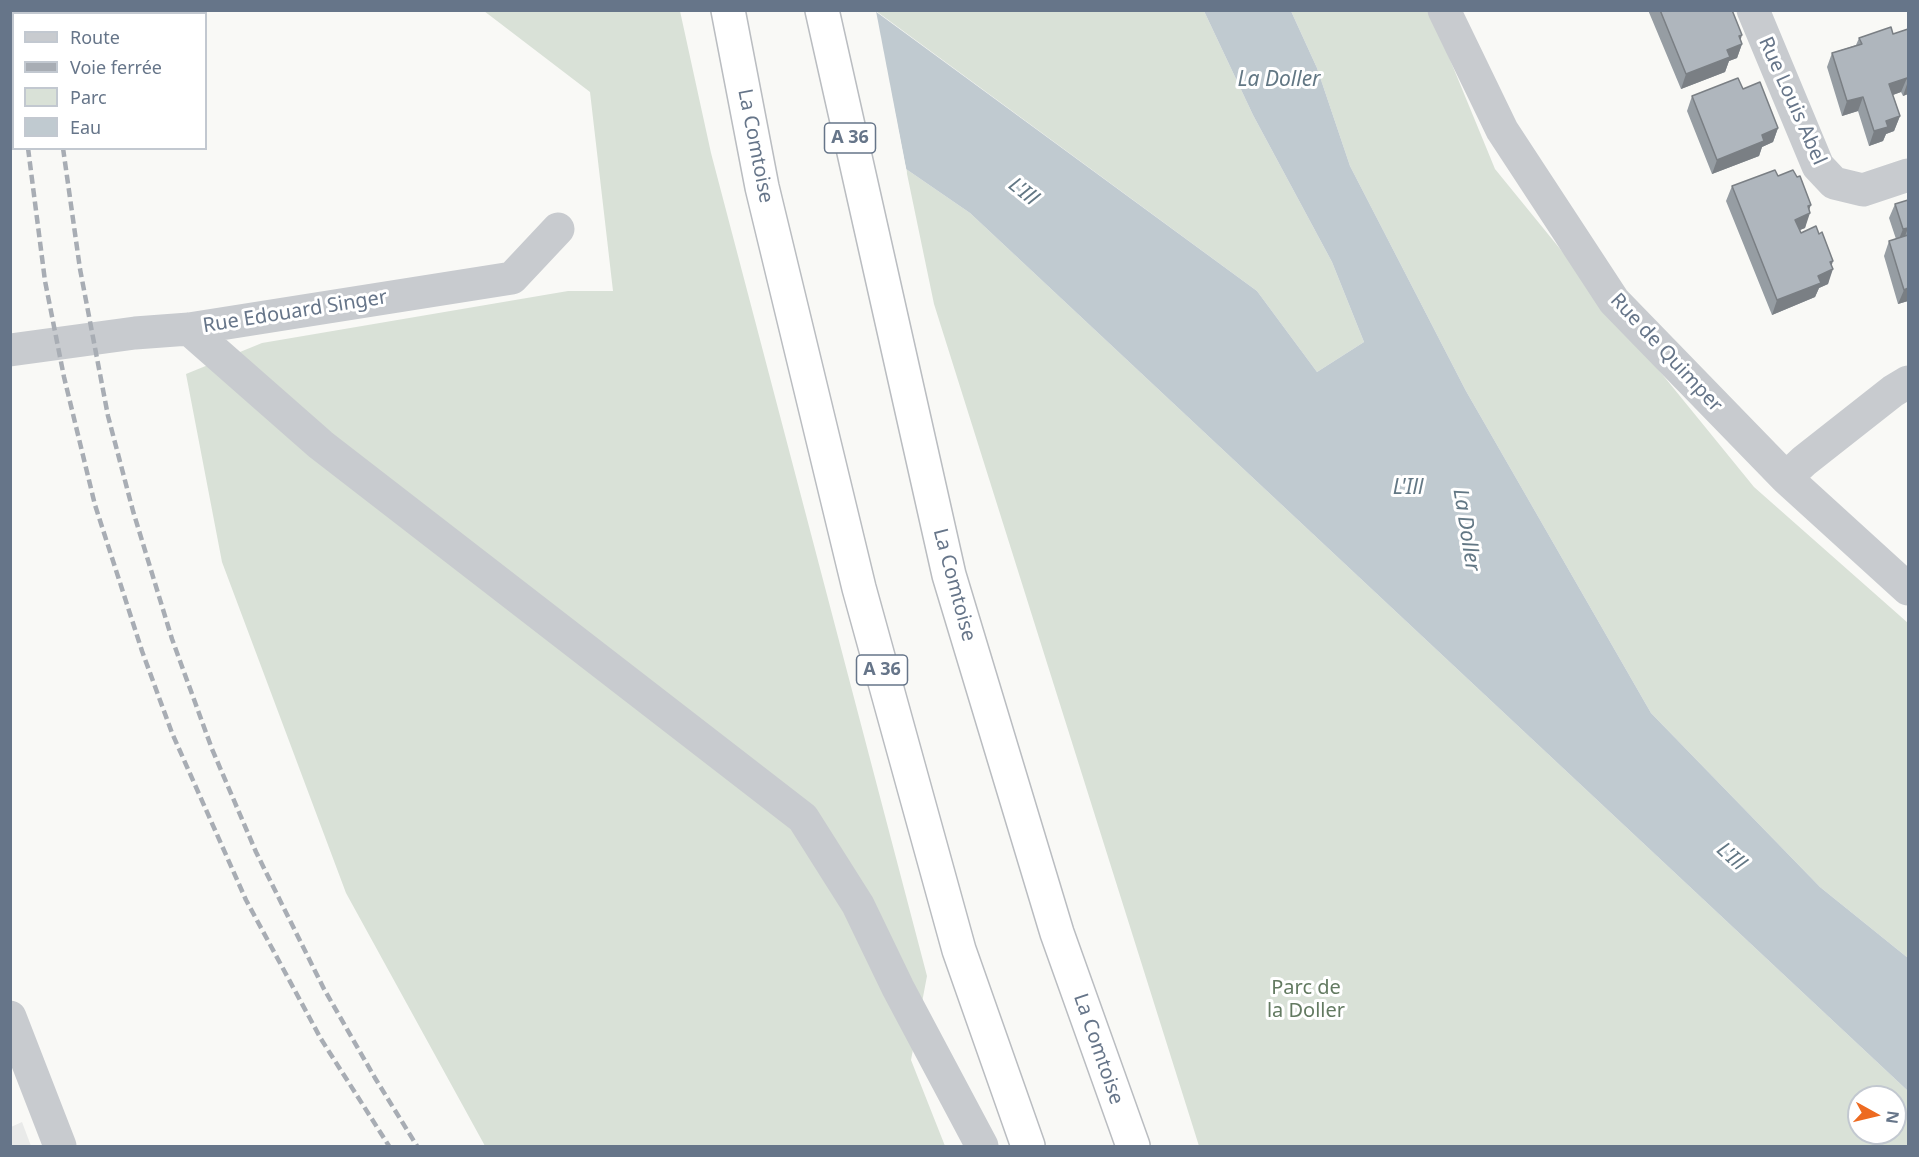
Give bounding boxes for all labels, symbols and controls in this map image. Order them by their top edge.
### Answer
legend [12,12,207,150]
text: Route [70,25,120,49]
street label: Rue Louis Abel [1753,33,1831,169]
text: Voie ferrée [70,55,162,79]
water label: La Doller [1238,67,1320,93]
text: Parc [70,85,107,109]
street label: La Comtoise [732,87,778,205]
text: Eau [70,115,101,139]
road number: A 36 [824,123,876,153]
water label: L'Ill [1003,173,1043,211]
street label: Rue Edouard Singer [201,286,389,338]
street label: Rue de Quimper [1605,289,1727,417]
water label: L'Ill [1393,475,1423,501]
water label: La Doller [1447,487,1485,573]
street label: La Comtoise [927,526,981,644]
road number: A 36 [856,655,908,685]
water label: L'Ill [1711,837,1751,877]
park label: Parc de la Doller [1267,976,1345,1023]
street label: La Comtoise [1068,990,1128,1108]
north arrow [1847,1085,1907,1145]
text: N [1881,1109,1905,1125]

